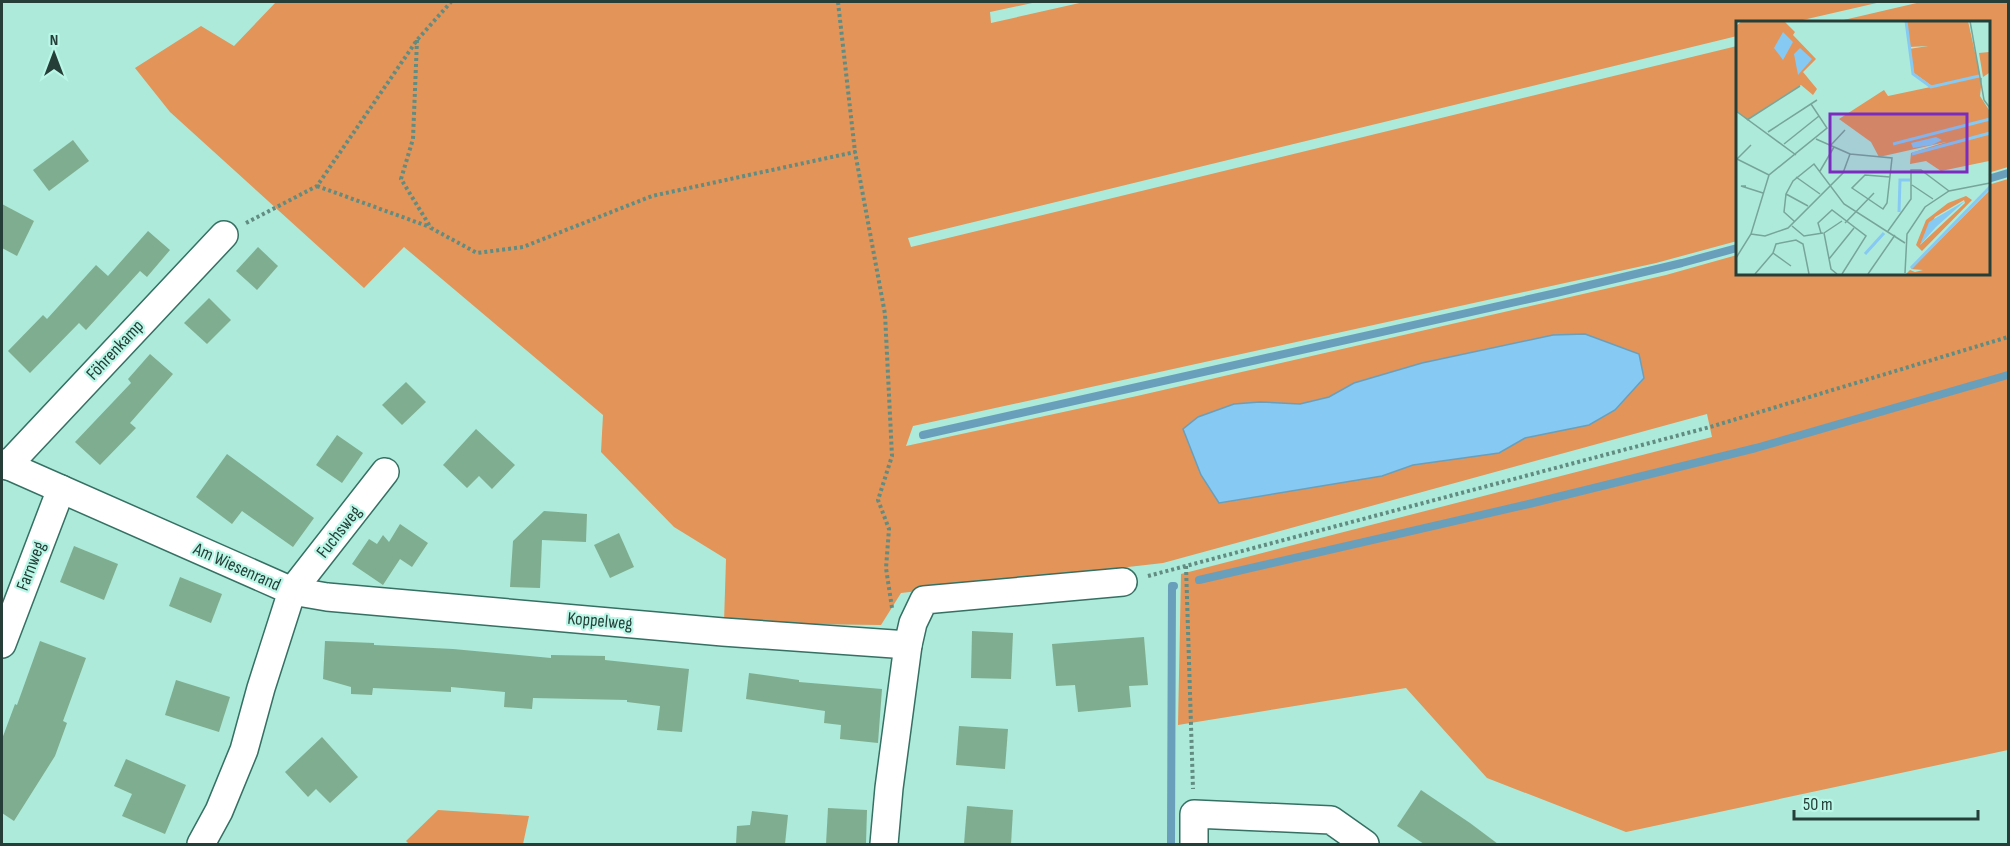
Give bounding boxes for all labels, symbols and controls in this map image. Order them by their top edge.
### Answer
inset map [1736,21,1989,274]
north arrow [24,24,84,84]
text: N [50,31,58,50]
street label: Föhrenkamp [82,316,148,384]
street label: Fuchsweg [312,502,366,562]
street label: Am Wiesenrand [189,538,284,596]
street label: Farnweg [12,539,50,593]
street label: Koppelweg [567,608,633,634]
scale bar [1794,783,1978,821]
text: 50 m [1803,794,1833,815]

